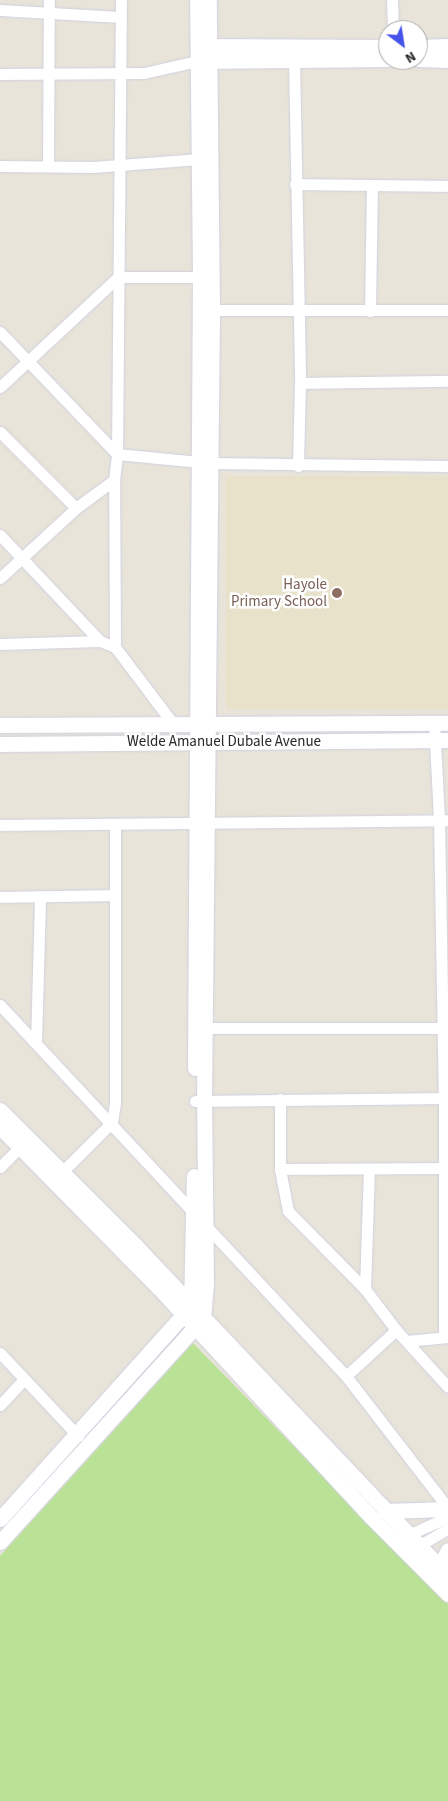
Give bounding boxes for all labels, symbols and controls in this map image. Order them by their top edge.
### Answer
north arrow [378,20,428,70]
text: N [401,46,419,68]
place label: Hayole Primary School [231,575,327,610]
marker: Hayole Primary School [331,587,343,599]
street label: Welde Amanuel Dubale Avenue [127,733,321,751]

